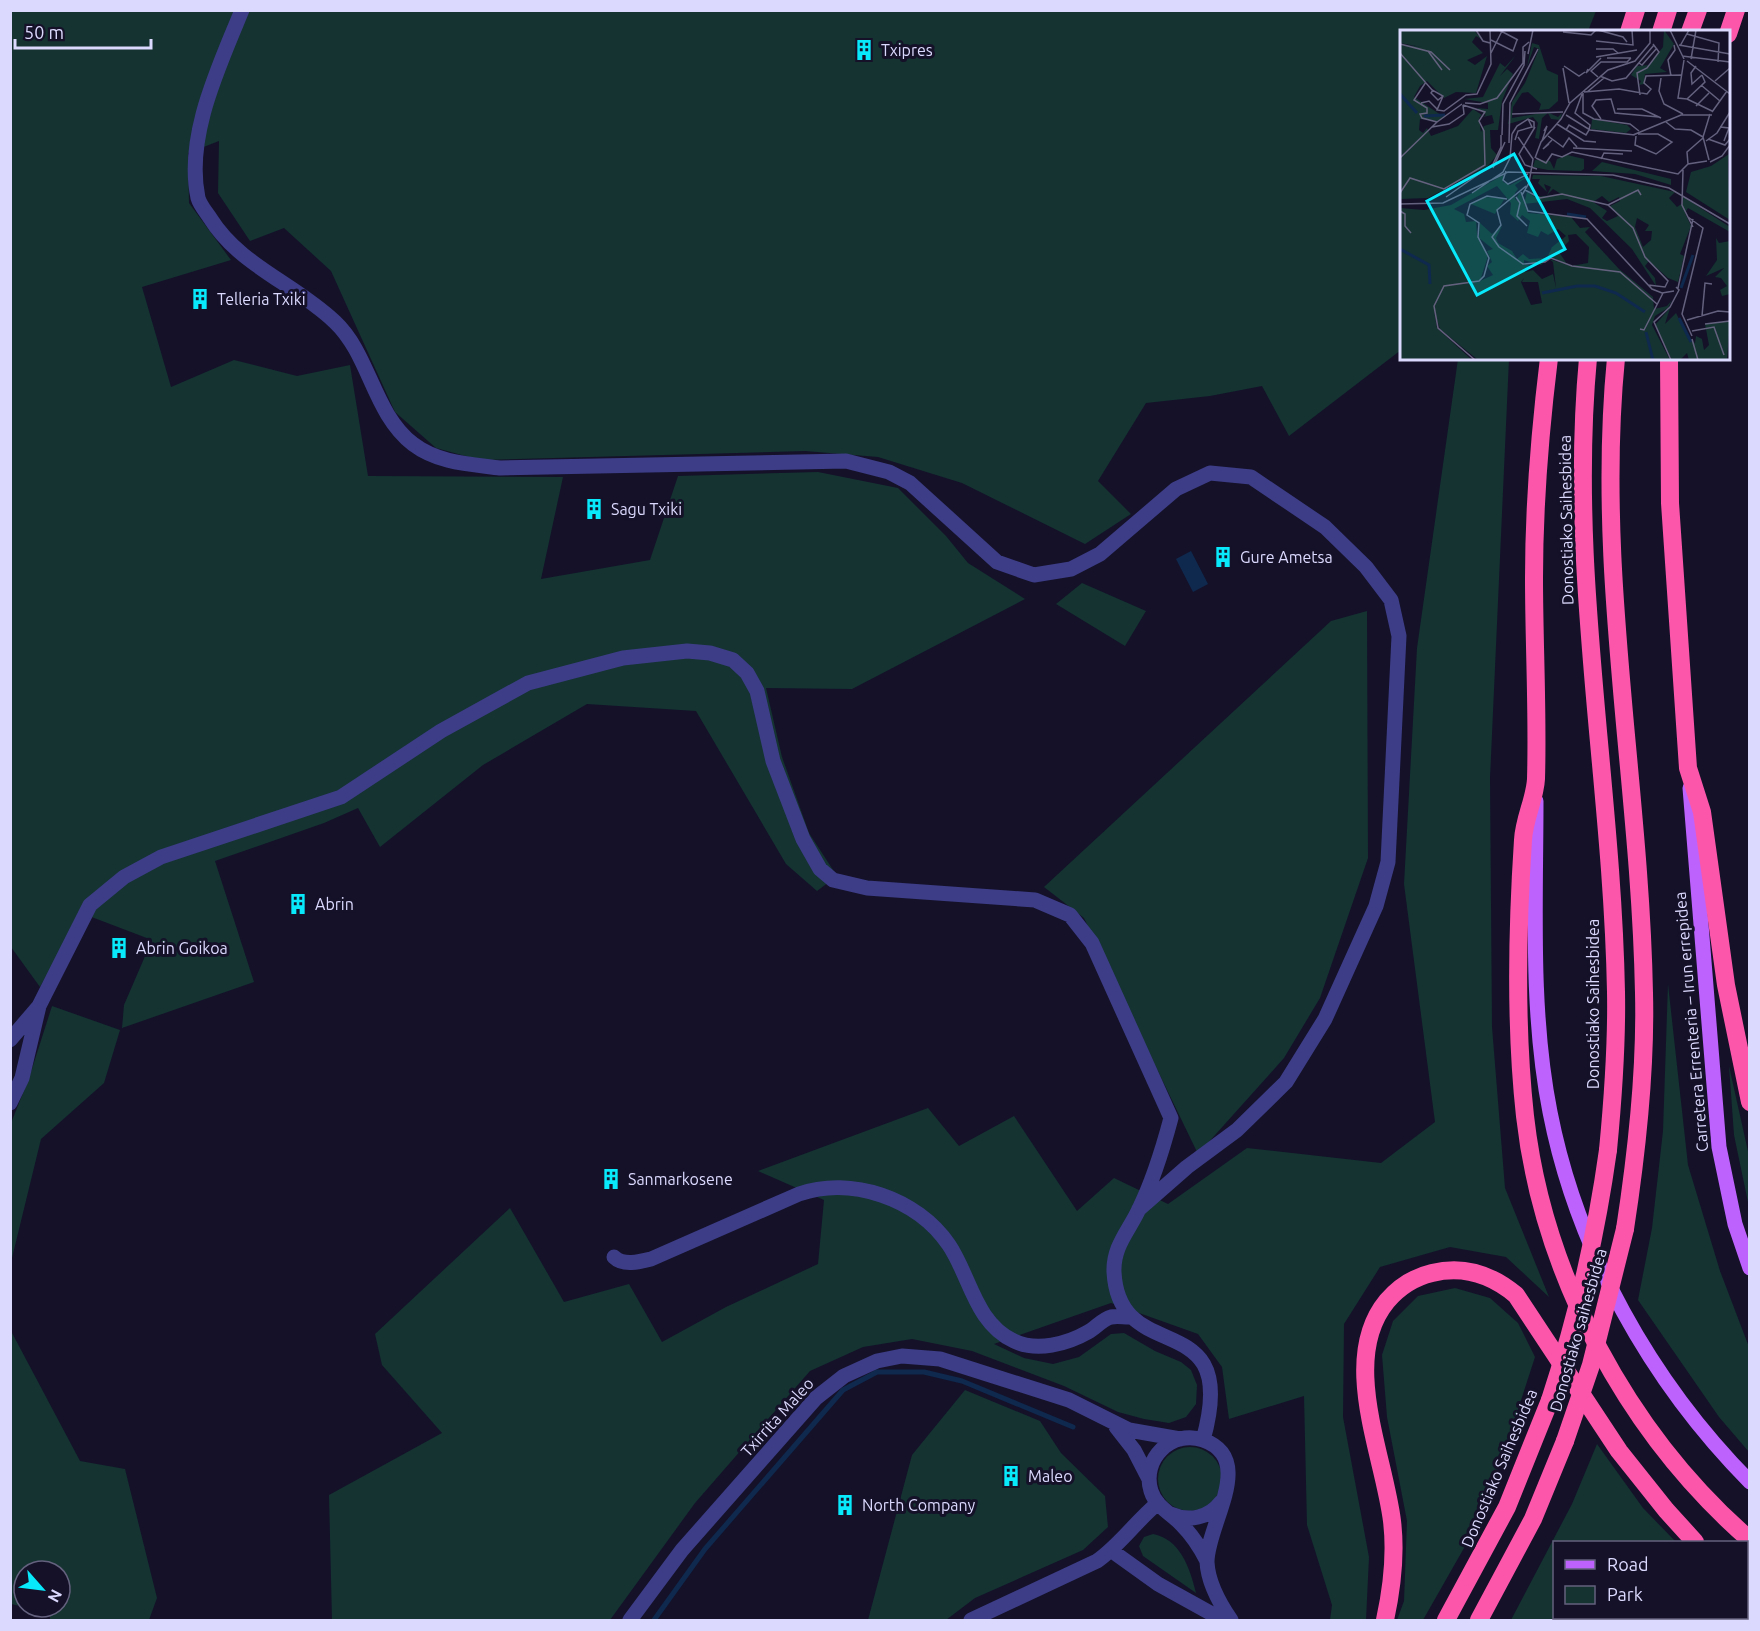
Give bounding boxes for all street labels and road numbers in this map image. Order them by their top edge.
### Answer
street label: Donostiako Saihesbidea [1556,435,1576,605]
street label: Carretera Errenteria – Irun errepidea [1671,891,1711,1153]
street label: Donostiako Saihesbidea [1584,919,1602,1089]
street label: Donostiako saihesbidea [1546,1246,1610,1414]
street label: Txirrita Maleo [737,1374,817,1460]
street label: Donostiako Saihesbidea [1457,1386,1541,1550]

